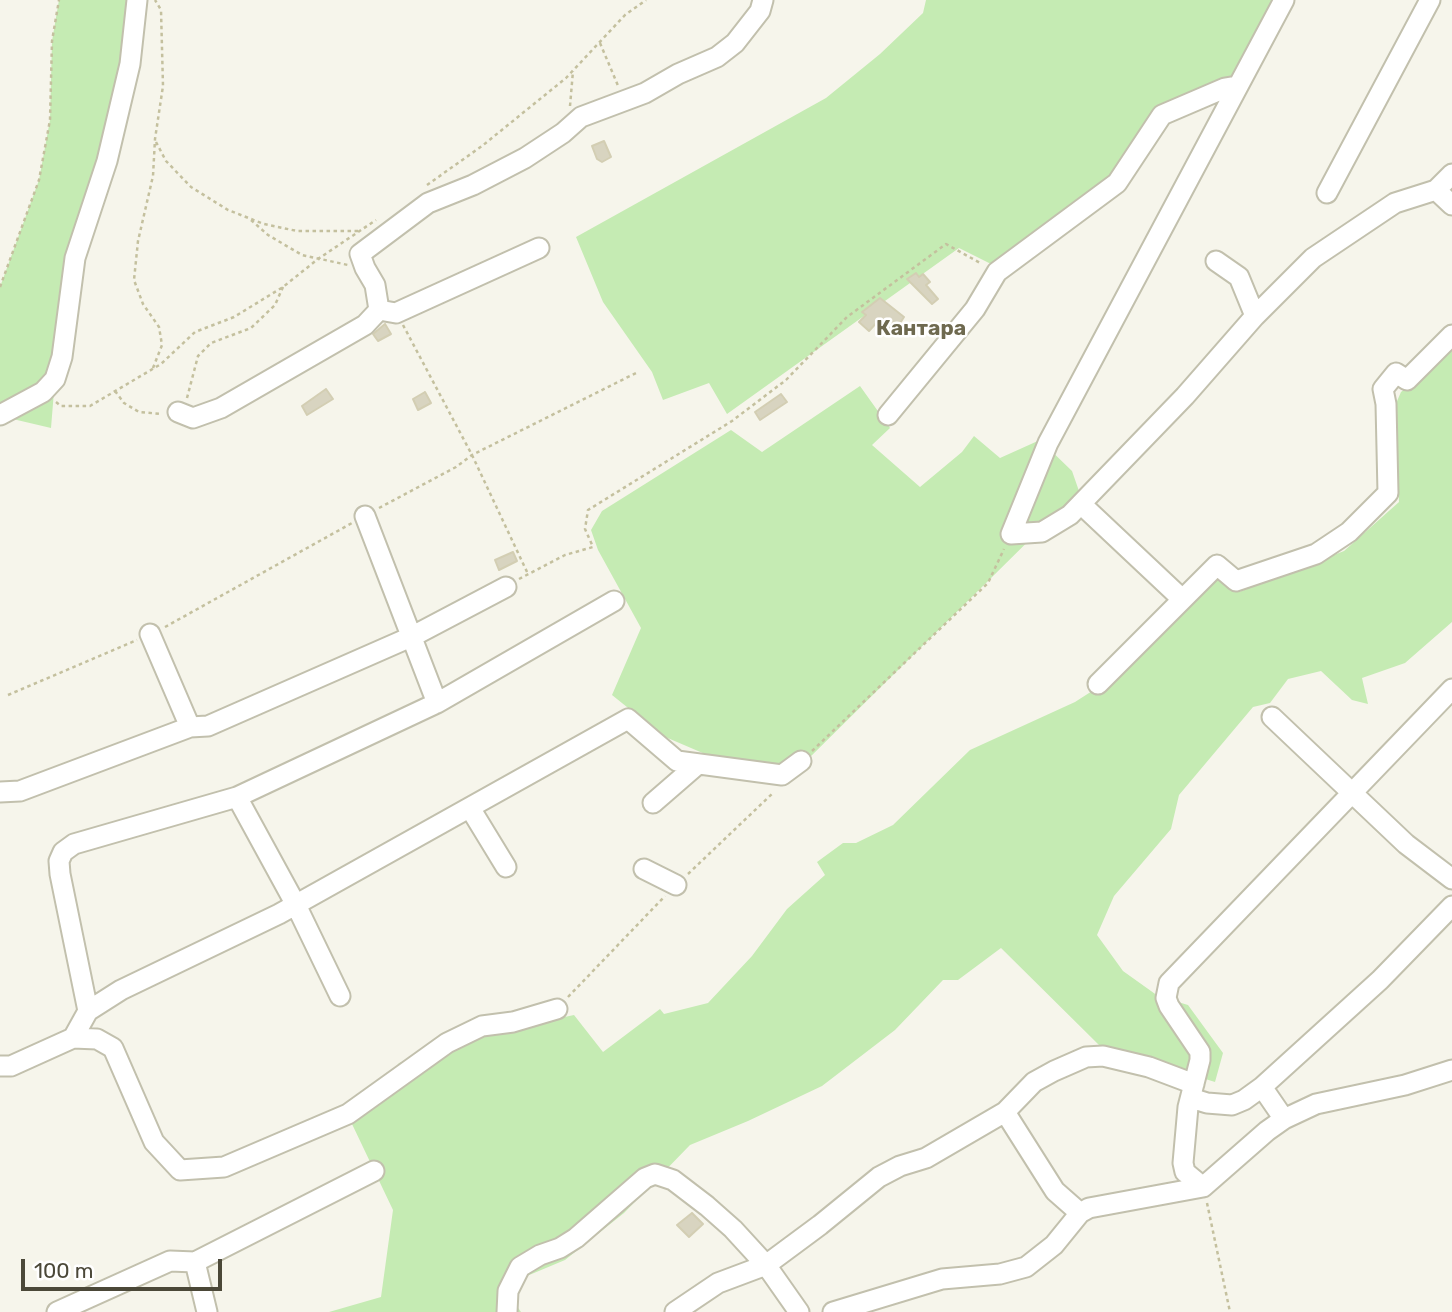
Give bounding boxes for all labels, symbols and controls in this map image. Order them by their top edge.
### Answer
district label: Кантара [876,316,966,342]
scale bar [24,1246,226,1290]
text: 100 m [34,1258,93,1283]

